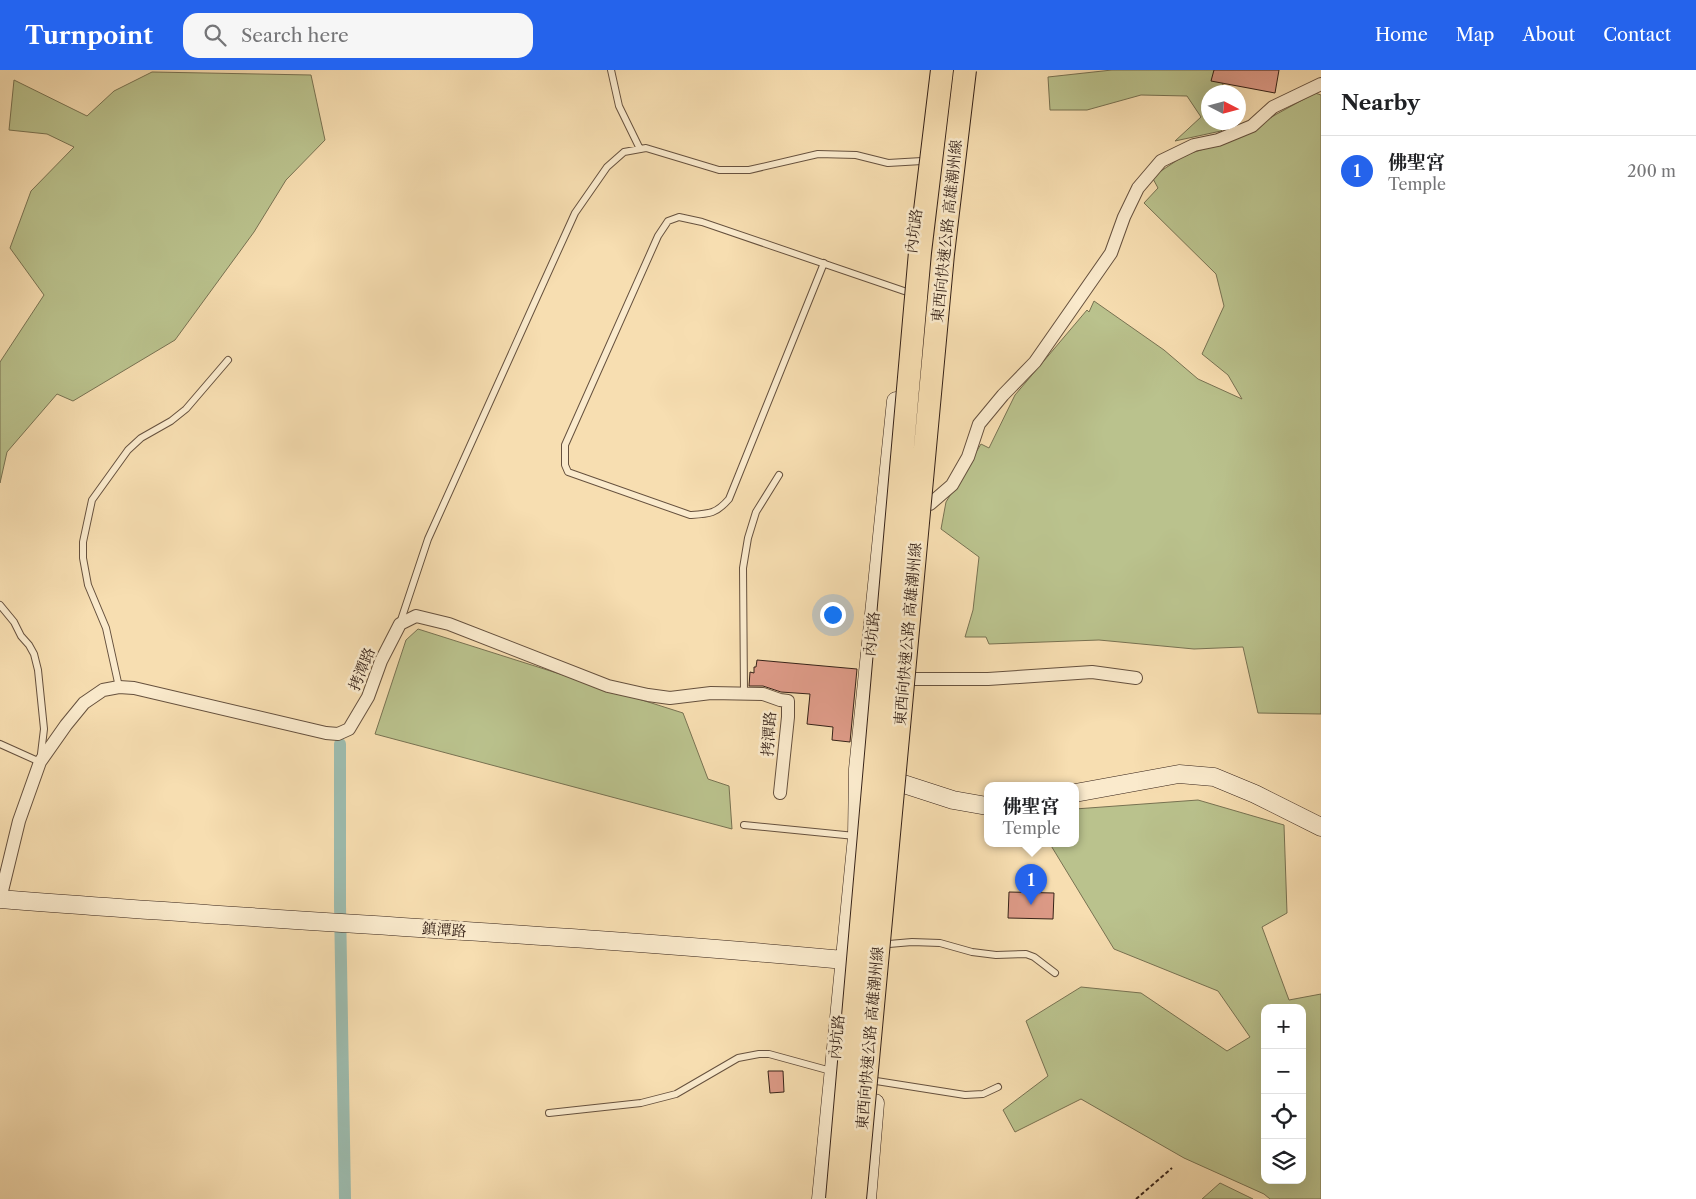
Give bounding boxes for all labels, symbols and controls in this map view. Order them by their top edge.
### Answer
search box [183,13,533,58]
text: Turnpoint [25,21,153,50]
icon: search [201,21,229,49]
text: Search here [241,24,349,47]
text: Home [1375,24,1428,46]
text: Map [1456,24,1494,46]
text: About [1522,24,1575,46]
text: Contact [1603,24,1671,46]
north arrow [1201,85,1246,130]
text: Nearby [1341,90,1420,115]
street label: 東西向快速公路 高雄潮州線 [927,138,966,323]
text: 佛聖宮 [1388,151,1445,174]
text: 1 [1353,161,1361,181]
text: 200 m [1627,161,1676,181]
text: Temple [1388,174,1446,194]
street label: 內坑路 [901,207,926,254]
street label: 東西向快速公路 高雄潮州線 [890,541,925,726]
your location [820,602,846,628]
street label: 內坑路 [860,611,883,657]
street label: 拷潭路 [344,644,379,693]
street label: 拷潭路 [757,711,780,757]
popup [984,782,1079,847]
text: 佛聖宮 [1003,795,1060,818]
text: Temple [1003,818,1060,838]
pin: 1 [1015,864,1047,905]
street label: 鎮潭路 [421,918,467,941]
street label: 東西向快速公路 高雄潮州線 [852,945,887,1130]
map controls [1261,1004,1306,1184]
button: + [1261,1004,1306,1049]
street label: 內坑路 [825,1014,848,1060]
button: − [1261,1049,1306,1094]
button: locate [1261,1094,1306,1139]
button: layers [1261,1139,1306,1184]

